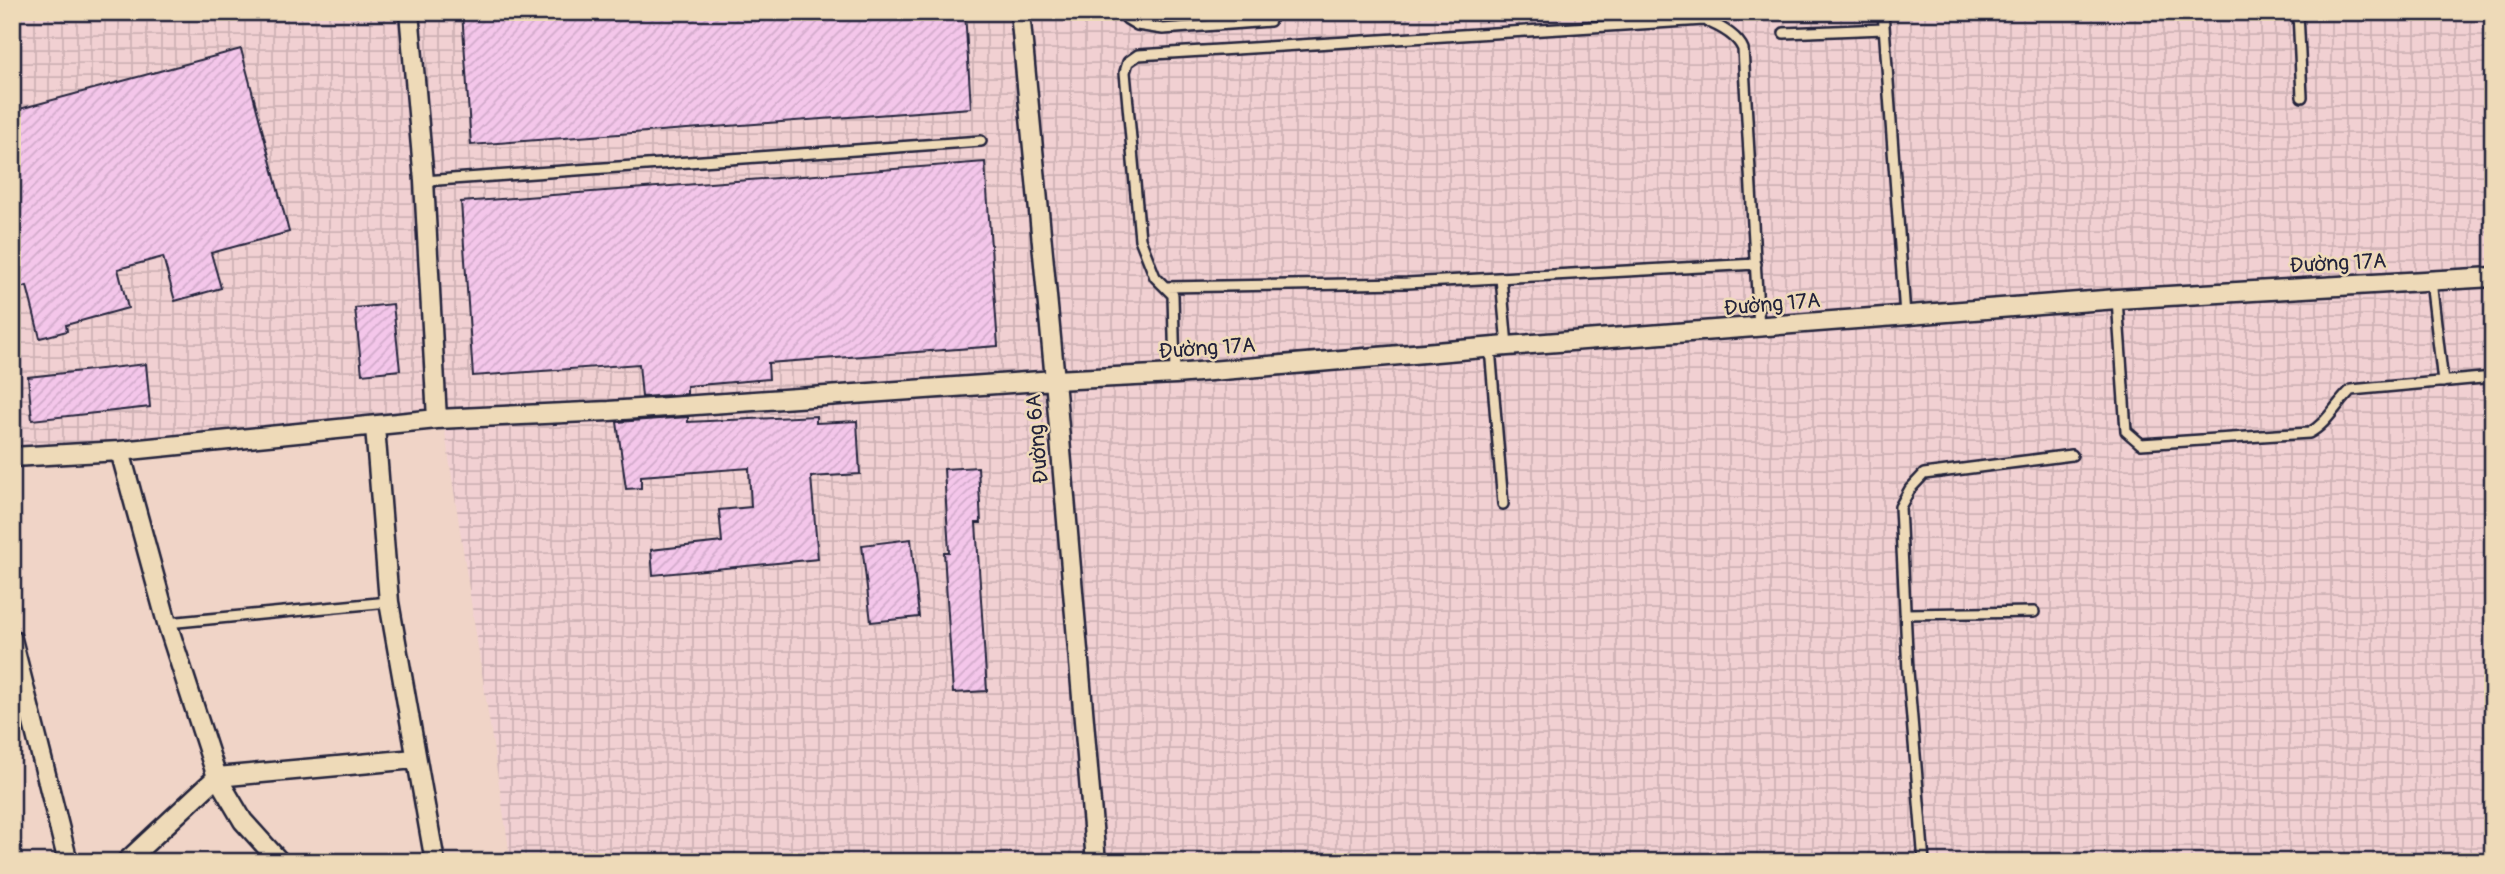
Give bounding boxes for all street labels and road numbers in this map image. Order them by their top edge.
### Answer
street label: Đường 17A [2289,247,2387,280]
street label: Đường 17A [1723,287,1821,322]
street label: Đường 17A [1158,332,1256,365]
street label: Đường 6A [1020,393,1055,485]

